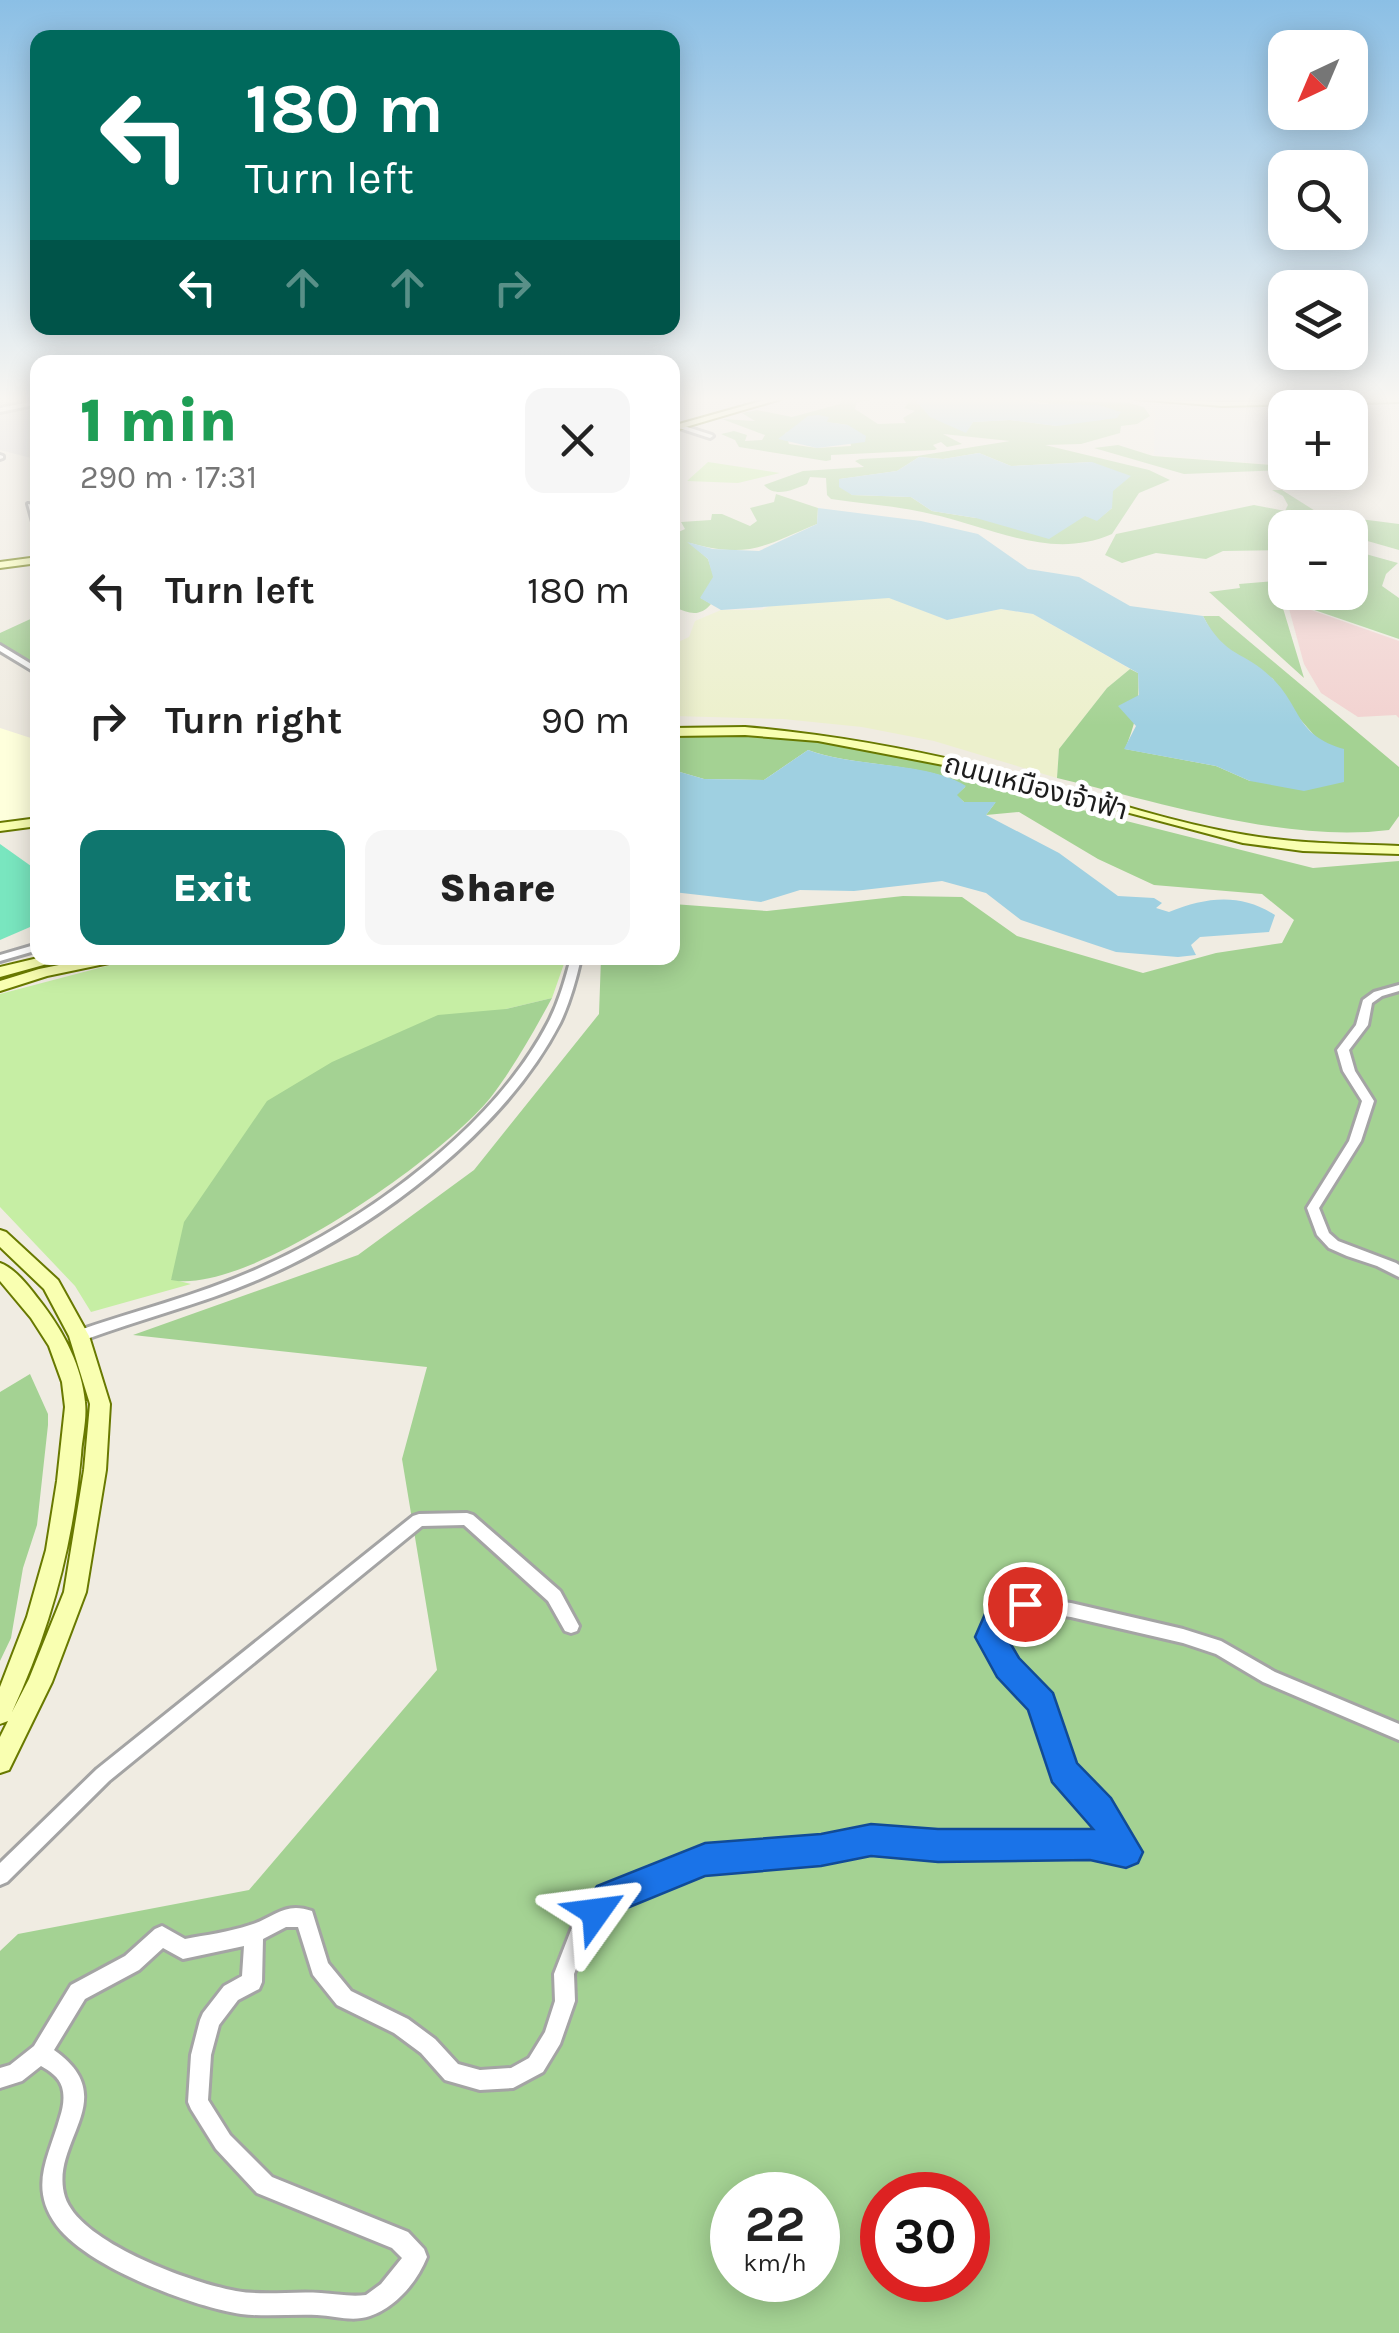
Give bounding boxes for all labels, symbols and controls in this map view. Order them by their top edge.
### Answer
north arrow [1268,30,1368,130]
map controls [1268,30,1368,610]
text: 180 m [245,68,444,150]
icon: left [80,70,210,200]
button: search [1268,150,1368,250]
text: Turn left [245,152,414,204]
icon: left [170,260,225,315]
icon: ahead [275,260,330,315]
icon: ahead [380,260,435,315]
icon: right [485,260,540,315]
button: layers [1268,270,1368,370]
text: 1 min [80,386,237,456]
button: close [525,388,630,493]
button: + [1268,390,1368,490]
text: 290 m · 17:31 [80,459,257,496]
button: − [1268,510,1368,610]
icon: left [80,563,135,618]
text: Turn left [165,568,315,613]
text: 180 m [527,568,630,613]
icon: right [80,693,135,748]
text: Turn right [165,698,342,743]
text: 90 m [541,698,630,743]
street label: ถนนเหมืองเจ้าฟ้า [941,746,1131,827]
button: Exit [80,830,345,945]
button: Share [365,830,630,945]
pin [983,1562,1068,1647]
icon: arrive [998,1577,1053,1632]
position arrow [544,1860,648,1964]
speed limit sign: 30 [860,2172,990,2302]
text: 22 [745,2195,805,2254]
text: km/h [743,2248,807,2277]

